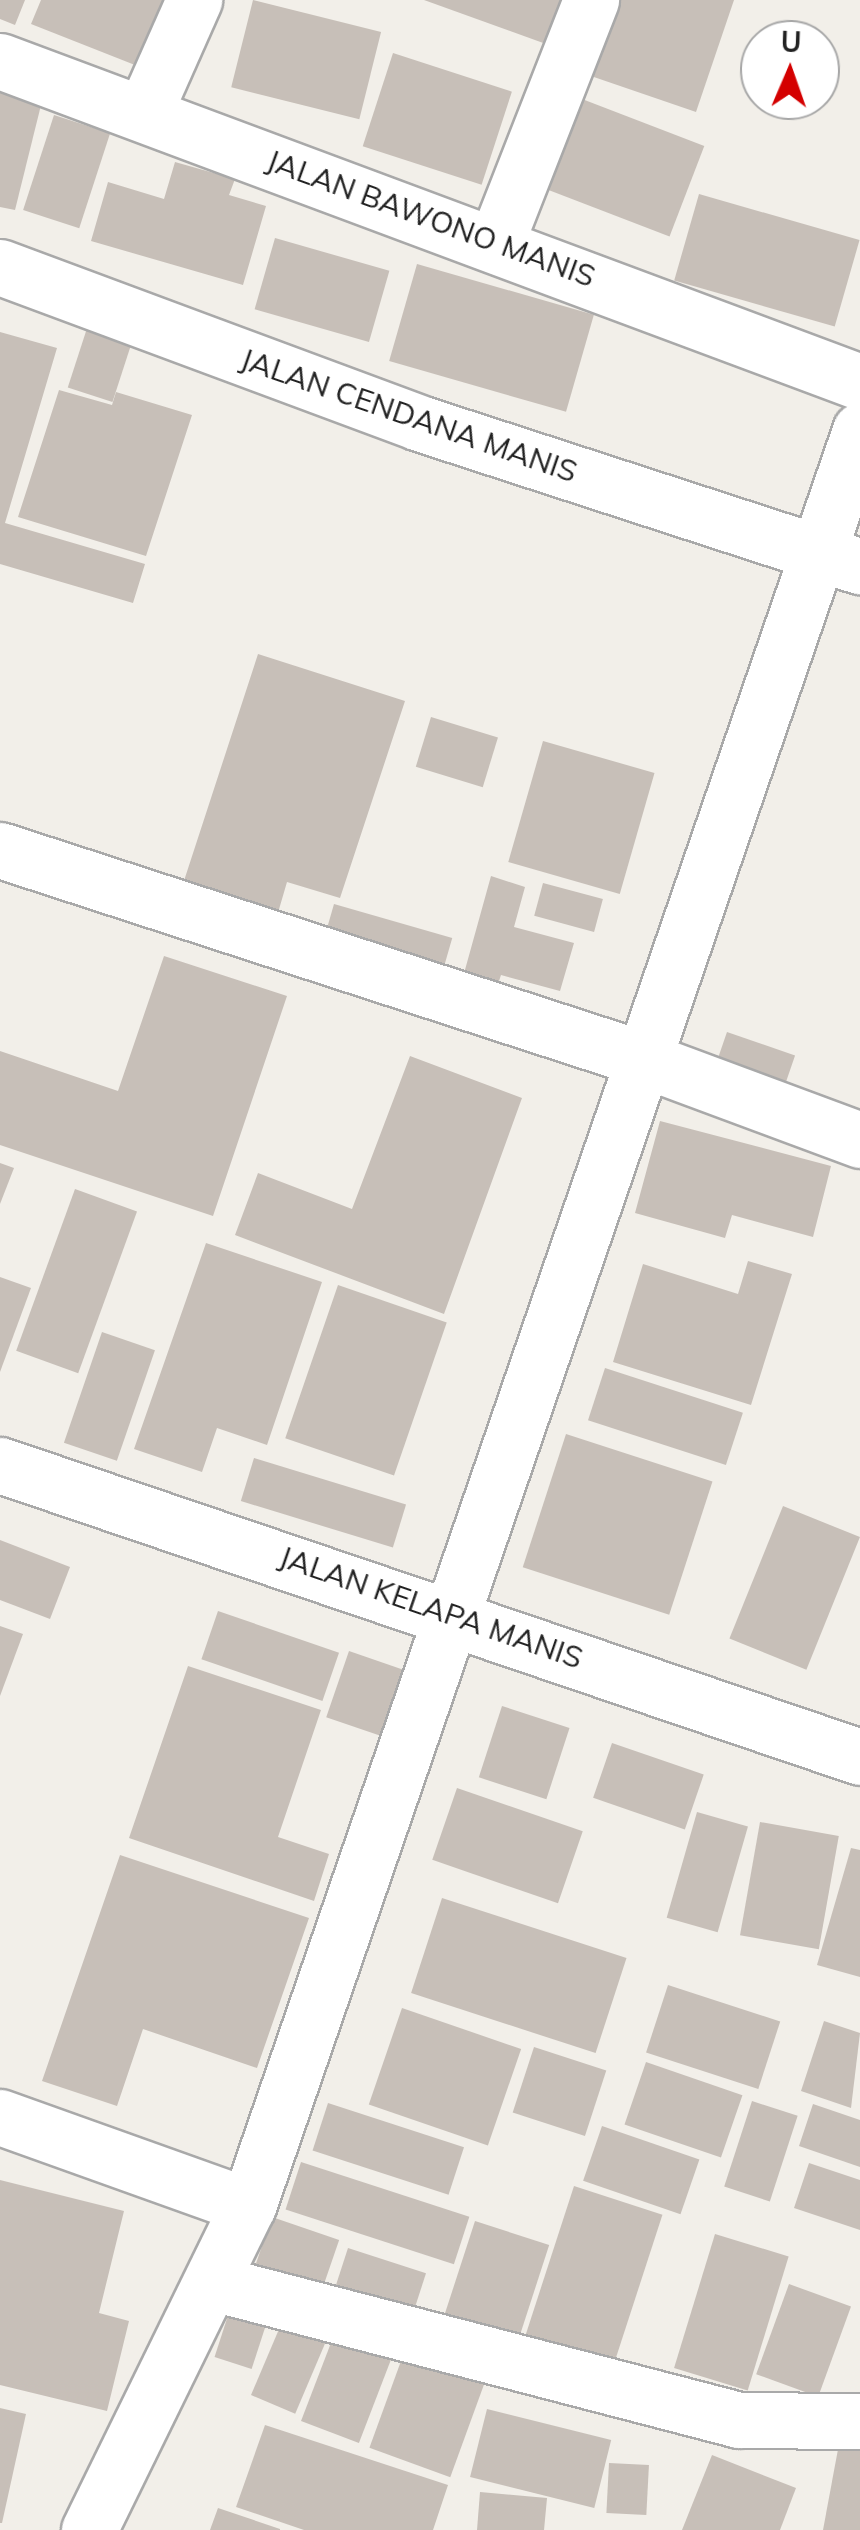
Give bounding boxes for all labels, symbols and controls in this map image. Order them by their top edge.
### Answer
north arrow [740,20,840,120]
text: U [780,24,802,59]
street label: JALAN BAWONO MANIS [262,142,600,294]
street label: JALAN CENDANA MANIS [236,340,582,490]
street label: JALAN KELAPA MANIS [275,1538,587,1676]

